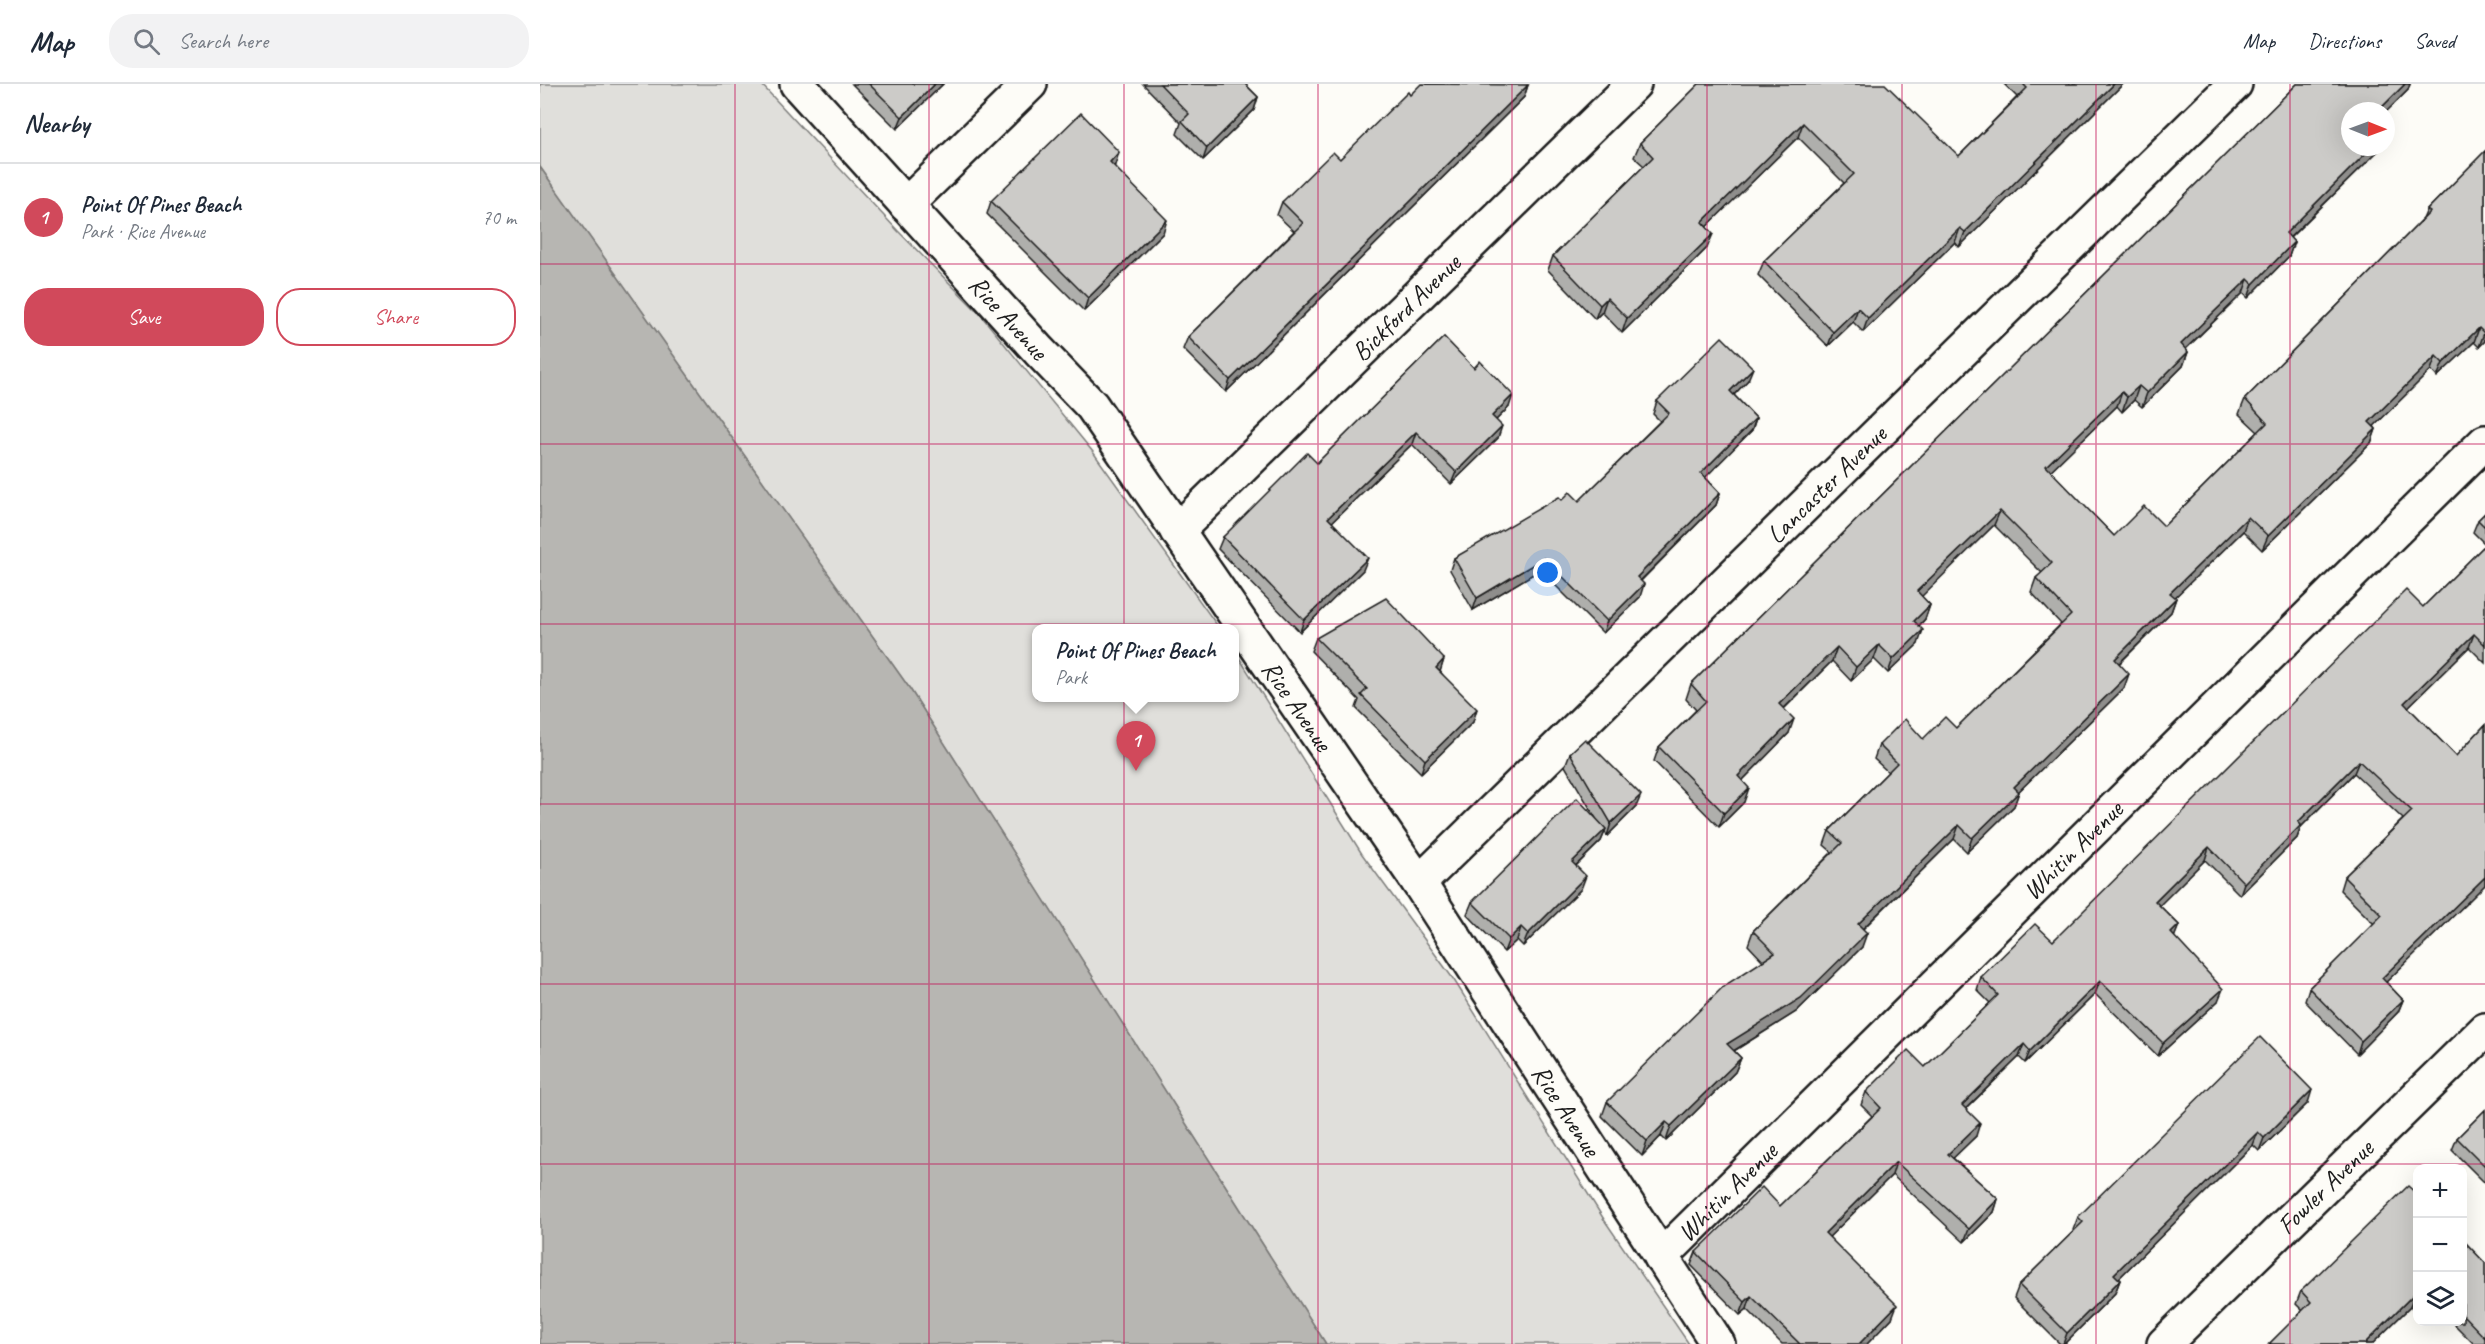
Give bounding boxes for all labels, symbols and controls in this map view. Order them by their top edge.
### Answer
search box [109,14,529,68]
text: Map [30,24,73,59]
icon: search [130,25,163,58]
text: Search here [178,27,268,55]
text: Map [2243,28,2275,54]
text: Directions [2308,28,2381,54]
text: Saved [2414,28,2455,54]
north arrow [2341,102,2395,156]
text: Nearby [24,107,89,140]
text: Point Of Pines Beach [81,191,241,219]
text: 1 [39,205,48,230]
text: 70 m [482,205,516,230]
text: Park · Rice Avenue [81,219,205,244]
street label: Bickford Avenue [1345,246,1469,368]
street label: Rice Avenue [961,269,1056,368]
button: Save [24,288,264,346]
button: Share [276,288,516,346]
street label: Lancaster Avenue [1760,417,1895,551]
your location [1533,558,1562,587]
popup [1032,624,1239,702]
text: Point Of Pines Beach [1055,637,1216,665]
street label: Rice Avenue [1254,654,1341,759]
text: Park [1055,665,1087,690]
pin: 1 [1116,722,1156,771]
street label: Whitin Avenue [2016,792,2131,907]
street label: Rice Avenue [1524,1059,1609,1164]
street label: Fowler Avenue [2270,1131,2381,1241]
street label: Whitin Avenue [1670,1134,1786,1249]
map controls [2413,1164,2467,1326]
button: + [2413,1164,2467,1218]
button: − [2413,1218,2467,1272]
button: layers [2413,1272,2467,1326]

